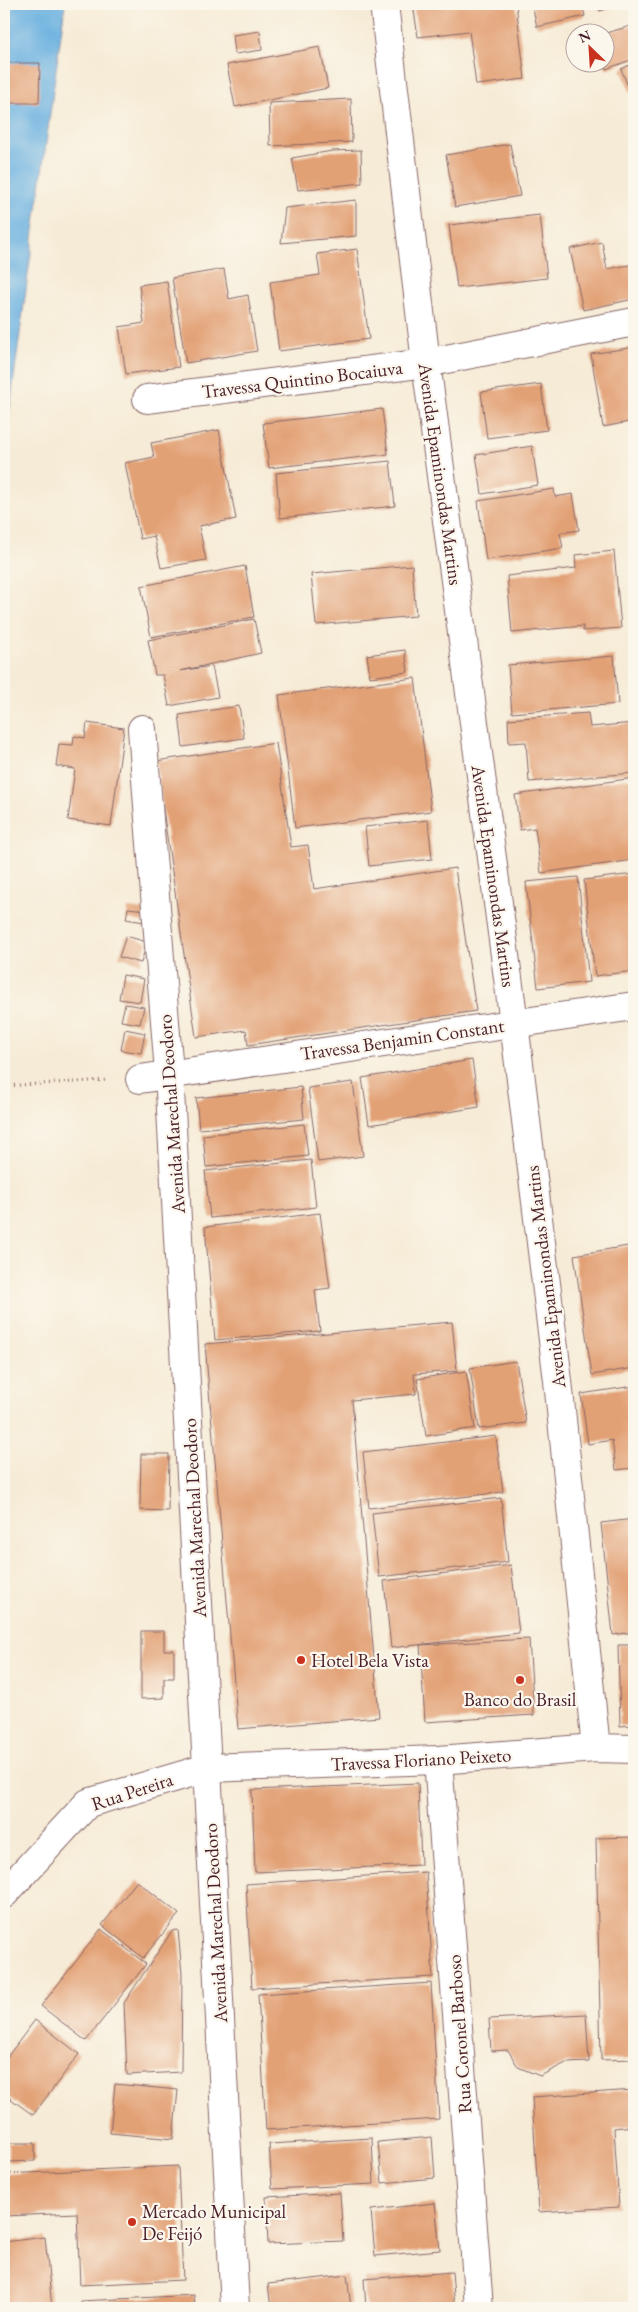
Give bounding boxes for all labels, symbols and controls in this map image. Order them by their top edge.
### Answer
north arrow [566,22,616,72]
text: N [576,25,594,47]
street label: Travessa Quintino Bocaiuva [200,355,404,404]
street label: Avenida Epaminondas Martins [412,360,468,587]
street label: Avenida Epaminondas Martins [465,762,521,989]
street label: Avenida Marechal Deodoro [152,1013,191,1216]
street label: Travessa Benjamin Constant [299,1013,506,1066]
street label: Avenida Epaminondas Martins [519,1164,572,1391]
street label: Avenida Marechal Deodoro [177,1418,212,1619]
place label: Hotel Bela Vista [311,1648,429,1673]
marker: Hotel Bela Vista [295,1654,307,1666]
marker: Banco do Brasil [514,1674,526,1686]
place label: Banco do Brasil [464,1687,577,1712]
street label: Travessa Floriano Peixeto [330,1742,512,1777]
street label: Rua Pereira [88,1766,176,1816]
street label: Avenida Marechal Deodoro [198,1823,233,2024]
street label: Rua Coronel Barboso [441,1954,478,2114]
place label: Mercado Municipal De Feijó [142,2199,287,2246]
marker: Mercado Municipal De Feijó [126,2216,138,2228]

